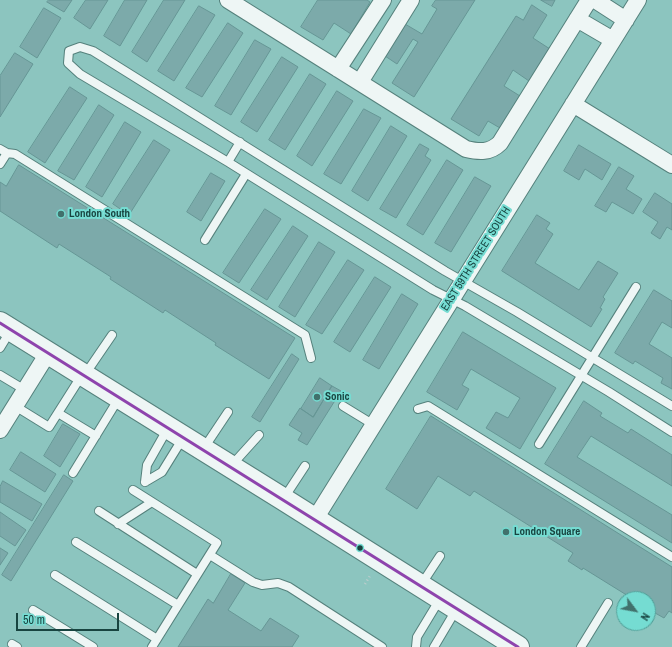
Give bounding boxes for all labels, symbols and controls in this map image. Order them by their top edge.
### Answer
street label: EAST 59TH STREET SOUTH [439,204,513,314]
place label: London South [69,207,130,221]
marker: London South [56,209,66,219]
place label: Sonic [325,390,350,404]
marker: Sonic [312,392,322,402]
place label: London Square [514,525,580,539]
marker: London Square [501,527,511,537]
unlabelled marker [355,543,365,553]
north arrow [616,591,656,631]
scale bar [18,605,121,631]
text: N [638,610,653,623]
text: 50 m [23,612,45,628]

